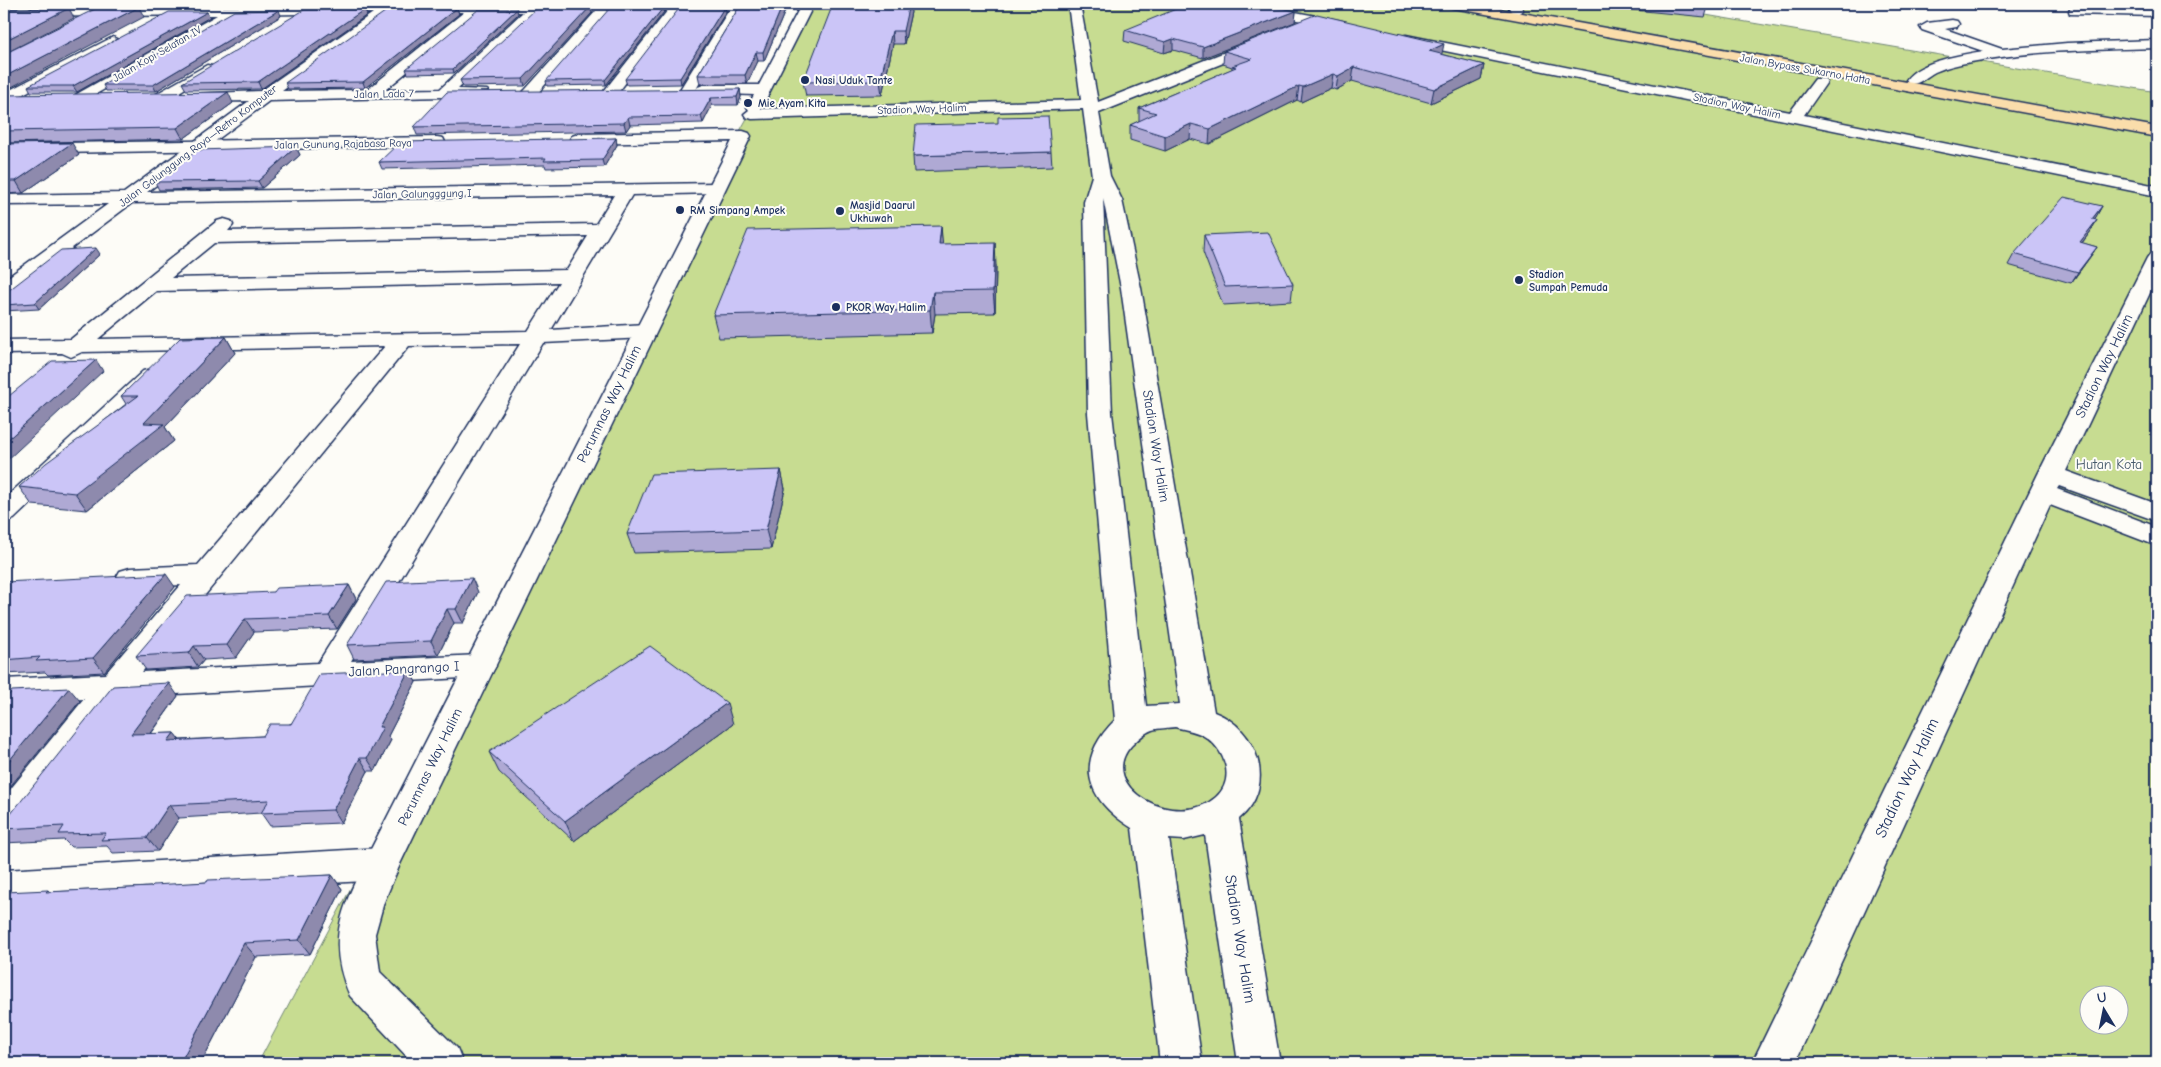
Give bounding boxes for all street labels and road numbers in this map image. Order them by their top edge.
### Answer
street label: Jalan Kopi Selatan IV [110,23,204,85]
street label: Jalan Bypass Sukarno Hatta [1739,51,1871,87]
street label: Jalan Galunggung Raya—Retro Komputer [116,82,280,210]
street label: Jalan Lada 7 [354,87,414,101]
street label: Stadion Way Halim [1692,90,1782,122]
street label: Stadion Way Halim [877,101,967,117]
street label: Jalan Gunung Rajabasa Raya [274,136,412,152]
street label: Jalan Galungggung I [372,187,472,201]
street label: Stadion Way Halim [2071,311,2137,421]
street label: Perumnas Way Halim [573,343,645,465]
street label: Stadion Way Halim [1139,389,1173,503]
street label: Jalan Pangrango I [348,658,460,680]
street label: Perumnas Way Halim [394,706,466,828]
street label: Stadion Way Halim [1871,715,1943,841]
street label: Stadion Way Halim [1221,874,1259,1004]

